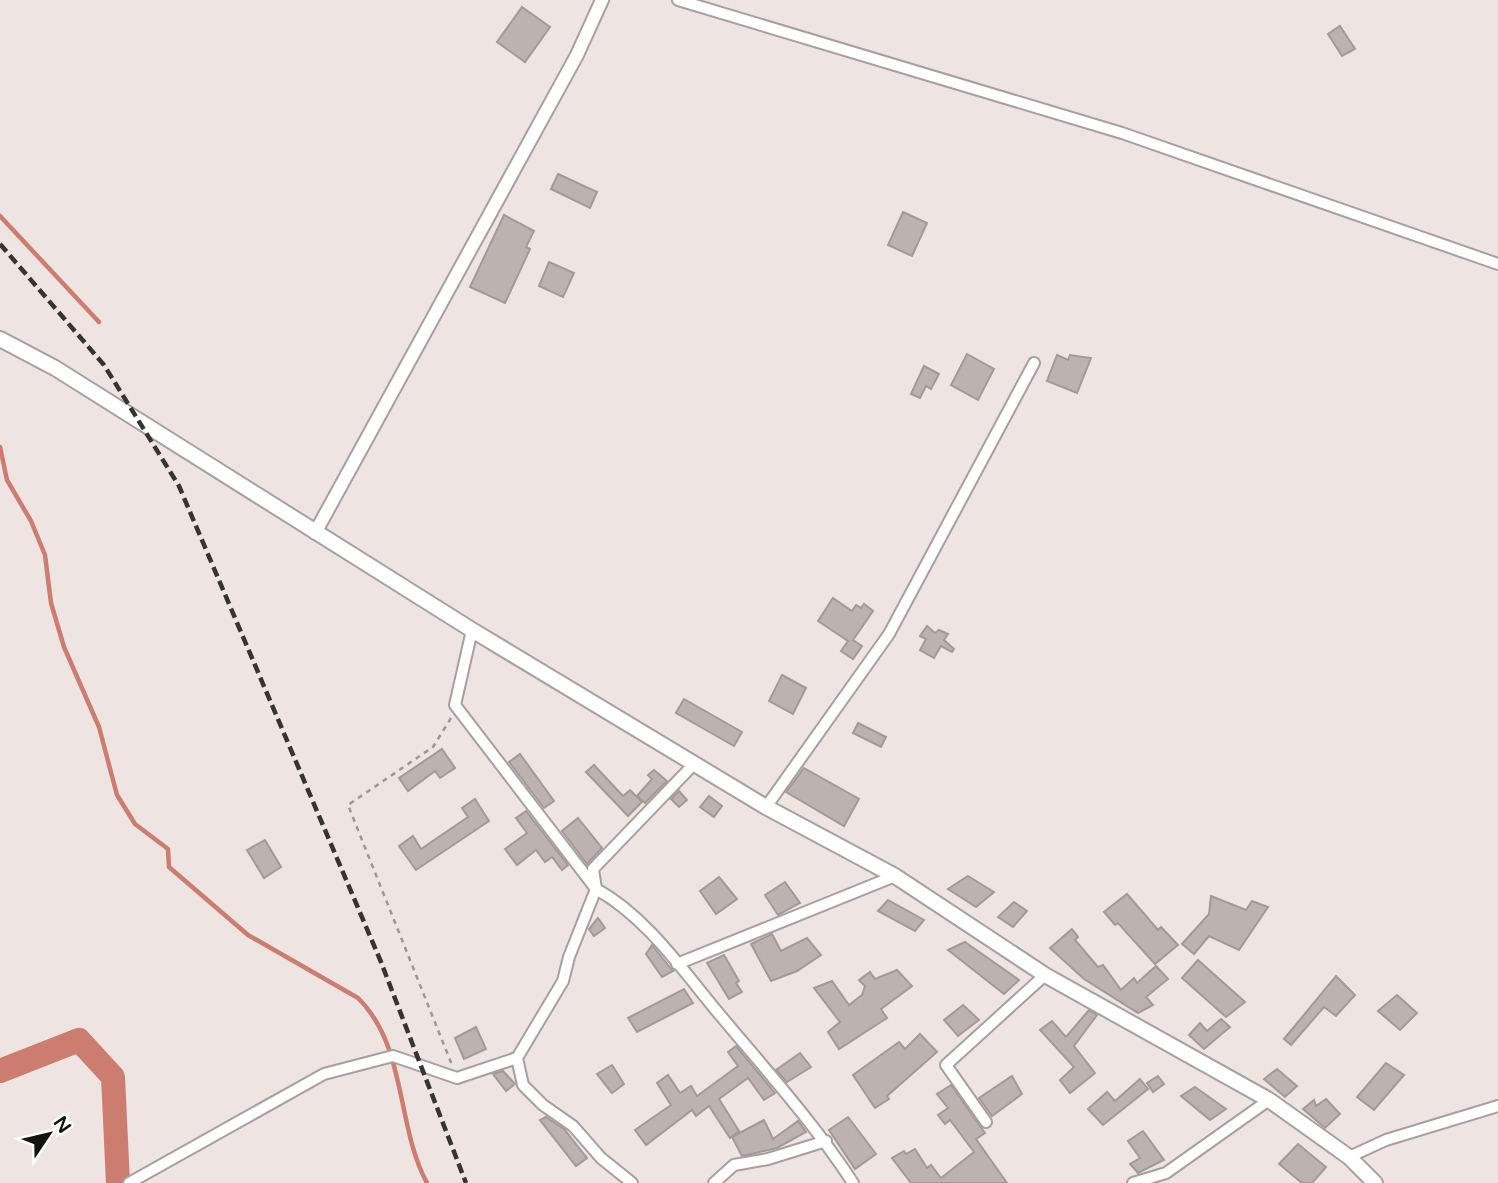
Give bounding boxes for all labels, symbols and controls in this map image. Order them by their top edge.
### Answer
north arrow [14,1099,84,1169]
text: N [49,1112,75,1137]

